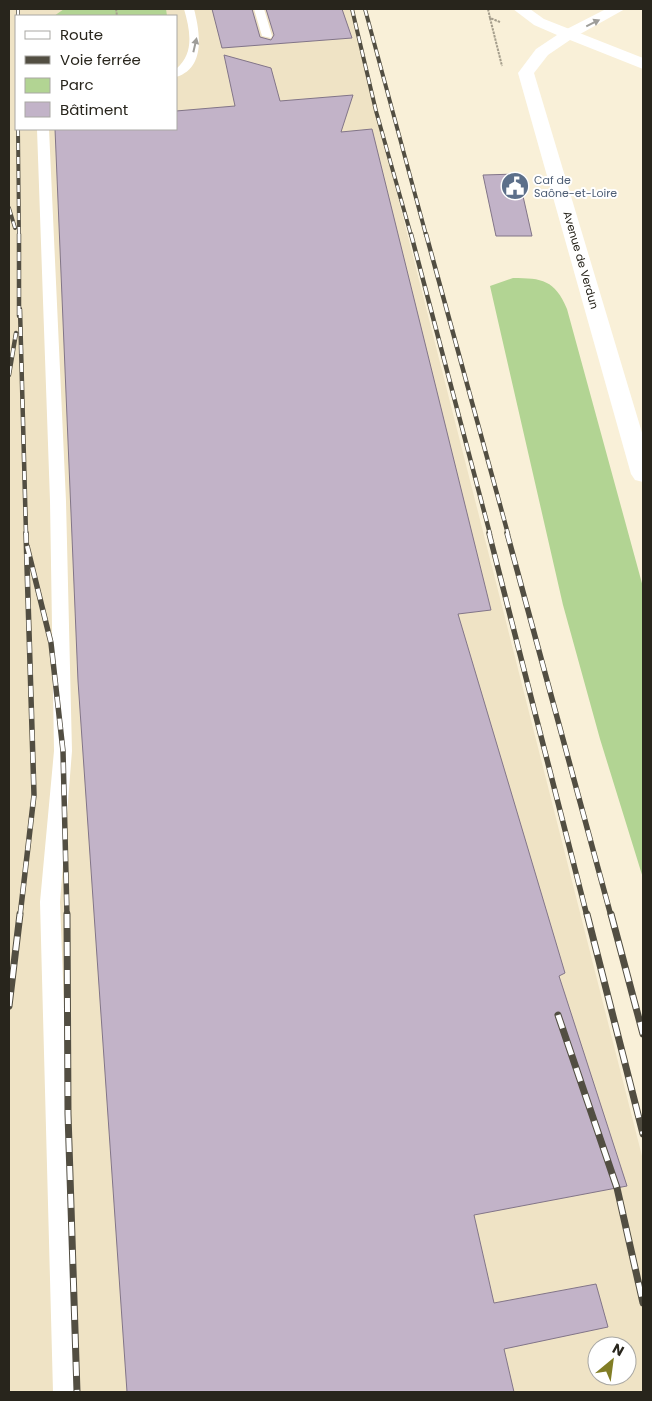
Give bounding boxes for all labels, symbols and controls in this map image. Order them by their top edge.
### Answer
legend [15,15,178,130]
one-way arrow [586,18,600,26]
text: Route [60,24,103,45]
one-way arrow [191,37,199,52]
text: Voie ferrée [60,49,141,70]
text: Parc [60,74,94,95]
text: Bâtiment [60,99,128,120]
public building icon: Caf de Saône-et-Loire [500,171,530,201]
place label: Caf de Saône-et-Loire [534,172,617,201]
street label: Avenue de Verdun [559,209,603,311]
north arrow [587,1336,637,1386]
text: N [609,1338,628,1361]

